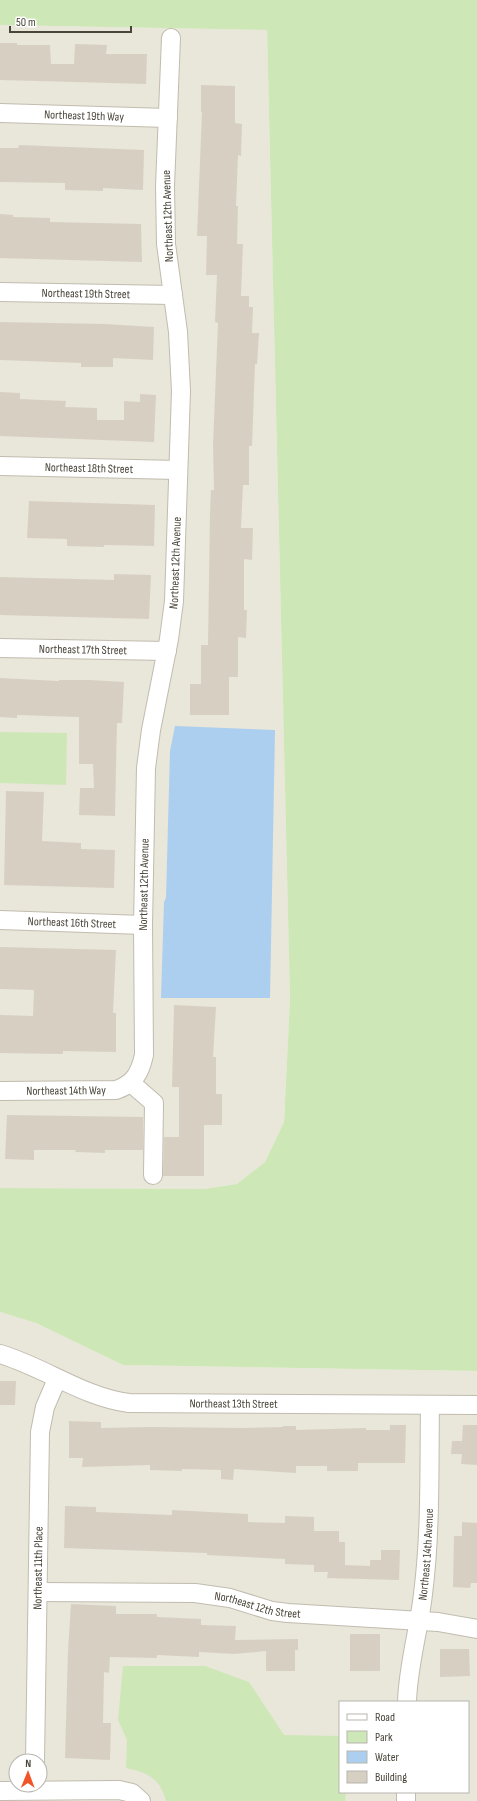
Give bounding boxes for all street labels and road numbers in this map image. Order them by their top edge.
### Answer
street label: Northeast 19th Way [44,107,124,124]
street label: Northeast 12th Avenue [159,170,177,262]
street label: Northeast 19th Street [42,285,131,302]
street label: Northeast 18th Street [45,460,134,476]
street label: Northeast 12th Avenue [166,516,184,610]
street label: Northeast 17th Street [39,641,127,658]
street label: Northeast 12th Avenue [135,838,152,931]
street label: Northeast 16th Street [27,913,117,932]
street label: Northeast 14th Way [26,1083,106,1098]
street label: Northeast 13th Street [189,1396,278,1411]
street label: Northeast 14th Avenue [415,1508,436,1601]
street label: Northeast 11th Place [30,1526,46,1610]
street label: Northeast 12th Street [214,1588,301,1621]

